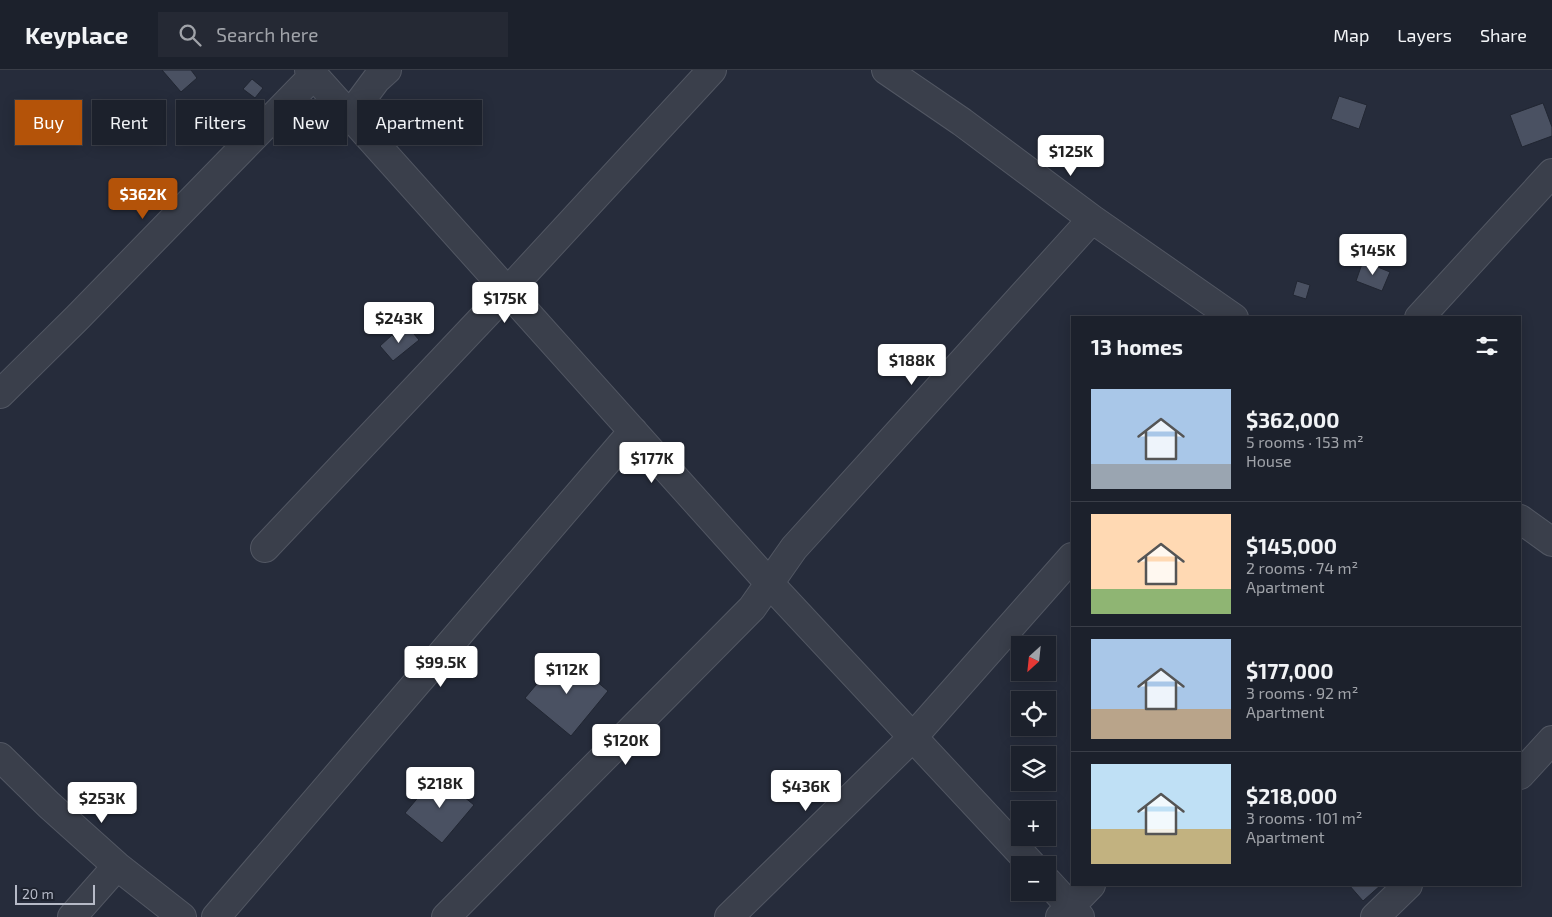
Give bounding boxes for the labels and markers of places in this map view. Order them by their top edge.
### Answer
pin: $125K [1036,134,1106,177]
pin: $362K [108,178,178,220]
pin: $145K [1338,234,1408,276]
pin: $175K [470,282,540,324]
pin: $243K [364,302,434,344]
pin: $188K [877,344,947,386]
pin: $177K [617,442,687,484]
pin: $99.5K [400,646,482,688]
pin: $112K [532,652,602,695]
pin: $120K [591,724,661,766]
pin: $218K [405,766,475,809]
pin: $436K [771,770,841,812]
pin: $253K [67,782,137,824]

